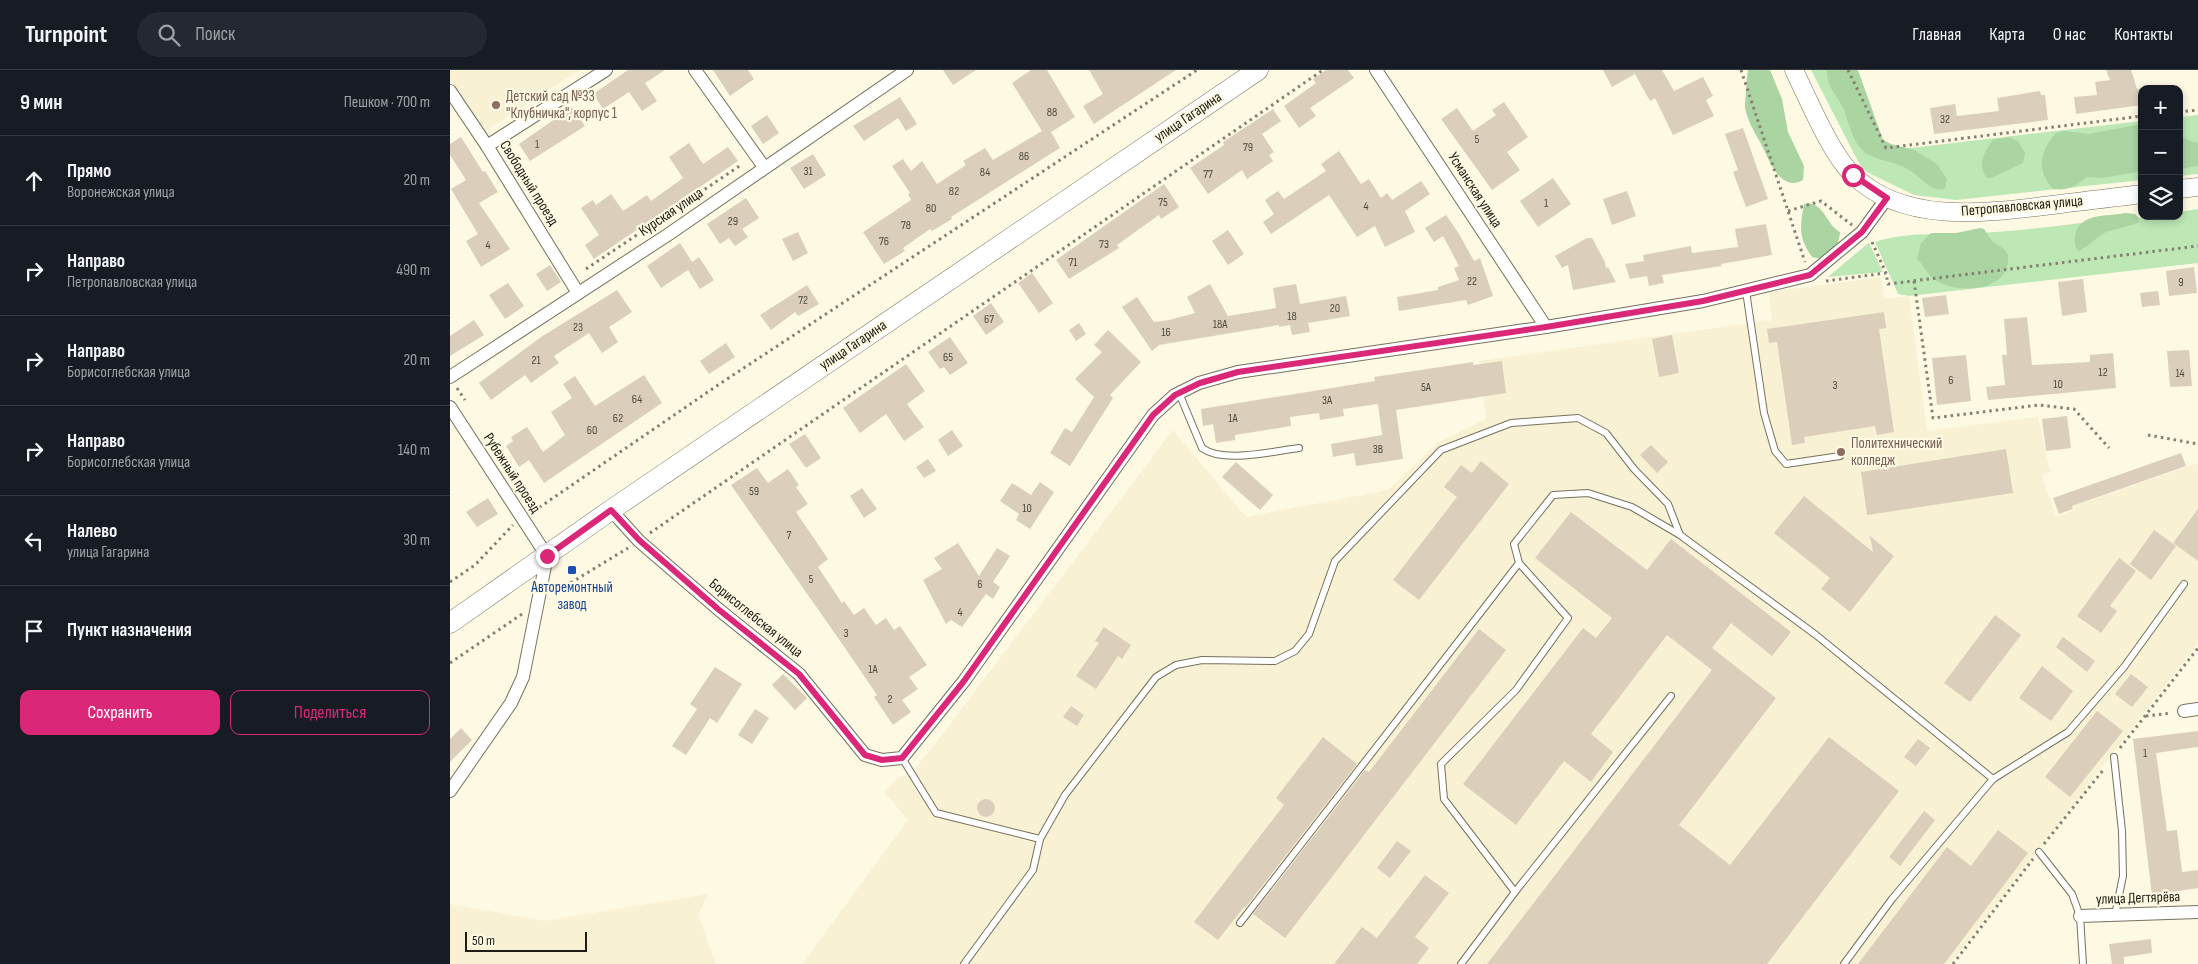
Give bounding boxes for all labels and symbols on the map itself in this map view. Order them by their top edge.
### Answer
place label: Детский сад №33 "Клубничка", корпус 1 [506,87,618,123]
street label: улица Гагарина [1151,87,1225,146]
marker: Детский сад №33 "Клубничка", корпус 1 [490,99,502,111]
house number: 88 [1047,105,1057,120]
house number: 32 [1940,112,1950,127]
house number: 5 [1475,132,1480,147]
street label: Свободный проезд [495,137,563,230]
house number: 1 [535,137,540,152]
house number: 79 [1243,140,1253,155]
house number: 86 [1019,149,1029,164]
street label: Усманская улица [1444,149,1507,232]
house number: 31 [803,164,813,179]
route start [1842,164,1865,187]
house number: 84 [980,165,990,180]
house number: 77 [1203,167,1213,182]
street label: Курская улица [635,183,707,241]
house number: 82 [949,184,959,199]
street label: Петропавловская улица [1960,191,2084,221]
house number: 75 [1158,195,1168,210]
house number: 1 [1544,196,1549,211]
house number: 4 [1363,199,1369,214]
house number: 80 [926,201,936,216]
house number: 29 [728,214,738,229]
house number: 78 [901,218,911,233]
house number: 76 [879,234,889,249]
house number: 73 [1099,237,1109,252]
house number: 4 [485,238,491,253]
house number: 71 [1068,255,1078,270]
house number: 22 [1467,274,1477,289]
house number: 9 [2178,275,2184,290]
house number: 72 [798,293,808,308]
house number: 20 [1330,301,1340,316]
house number: 18 [1287,309,1297,324]
house number: 67 [984,312,994,327]
street label: улица Гагарина [816,315,890,374]
house number: 18А [1213,317,1228,332]
house number: 23 [573,320,583,335]
house number: 16 [1161,325,1171,340]
house number: 65 [943,350,953,365]
house number: 21 [531,353,541,368]
house number: 12 [2098,365,2108,380]
house number: 14 [2175,366,2185,381]
house number: 6 [1948,373,1954,388]
house number: 10 [2053,377,2063,392]
house number: 3 [1832,378,1838,393]
house number: 5А [1421,380,1432,395]
house number: 64 [632,392,642,407]
house number: 3А [1322,393,1333,408]
house number: 62 [613,411,623,426]
house number: 1А [1228,411,1239,426]
house number: 60 [587,423,597,438]
street label: Рубежный проезд [479,429,545,517]
place label: Политехнический колледж [1851,434,1942,470]
house number: 3В [1373,442,1383,457]
marker: Политехнический колледж [1835,446,1847,458]
house number: 59 [749,484,759,499]
house number: 10 [1022,501,1032,516]
house number: 7 [787,528,792,543]
route end [536,545,559,568]
marker: Авторемонтный завод [566,564,578,576]
house number: 5 [809,572,814,587]
street label: Борисоглебская улица [705,574,807,662]
house number: 6 [977,577,983,592]
place label: Авторемонтный завод [530,578,613,614]
house number: 4 [957,605,963,620]
house number: 3 [843,626,849,641]
house number: 1А [868,662,879,677]
house number: 2 [888,692,893,707]
house number: 1 [2143,746,2148,761]
street label: улица Дегтярёва [2095,887,2181,909]
scale bar [465,929,588,952]

